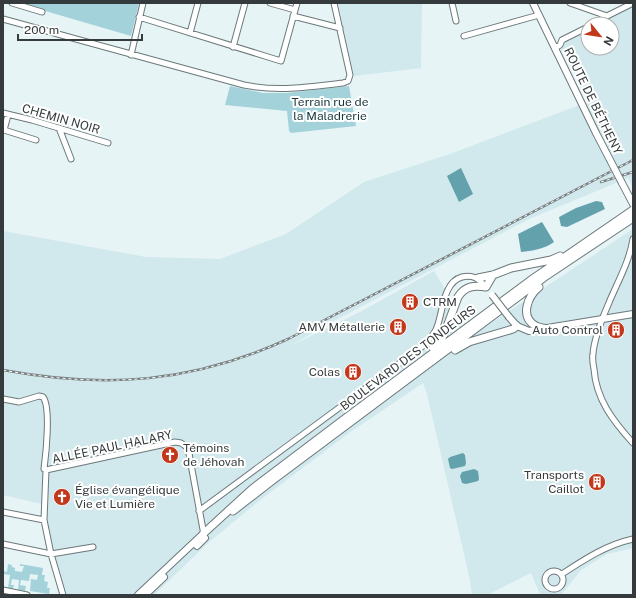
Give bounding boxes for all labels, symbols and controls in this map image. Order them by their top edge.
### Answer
scale bar [18,16,142,42]
north arrow [580,16,620,56]
text: 200 m [24,23,59,37]
text: N [601,34,616,48]
street label: ROUTE DE BÉTHENY [561,45,625,157]
park label: Terrain rue de la Maladrerie [292,95,369,123]
street label: CHEMIN NOIR [20,101,102,137]
building icon: CTRM [400,292,420,312]
place label: CTRM [423,295,457,309]
street label: BOULEVARD DES TONDEURS [338,303,478,413]
building icon: AMV Métallerie [388,317,408,337]
place label: AMV Métallerie [298,320,385,334]
building icon: Auto Control [606,320,626,340]
place label: Auto Control [532,323,603,337]
building icon: Colas [343,362,363,382]
place label: Colas [309,365,340,379]
street label: ALLÉE PAUL HALARY [51,427,174,467]
place label: Témoins de Jéhovah [183,441,244,469]
church icon: Témoins de Jéhovah [160,445,180,465]
place label: Transports Caillot [524,468,584,496]
building icon: Transports Caillot [587,472,607,492]
place label: Église évangélique Vie et Lumière [75,483,180,511]
church icon: Église évangélique Vie et Lumière [52,487,72,507]

